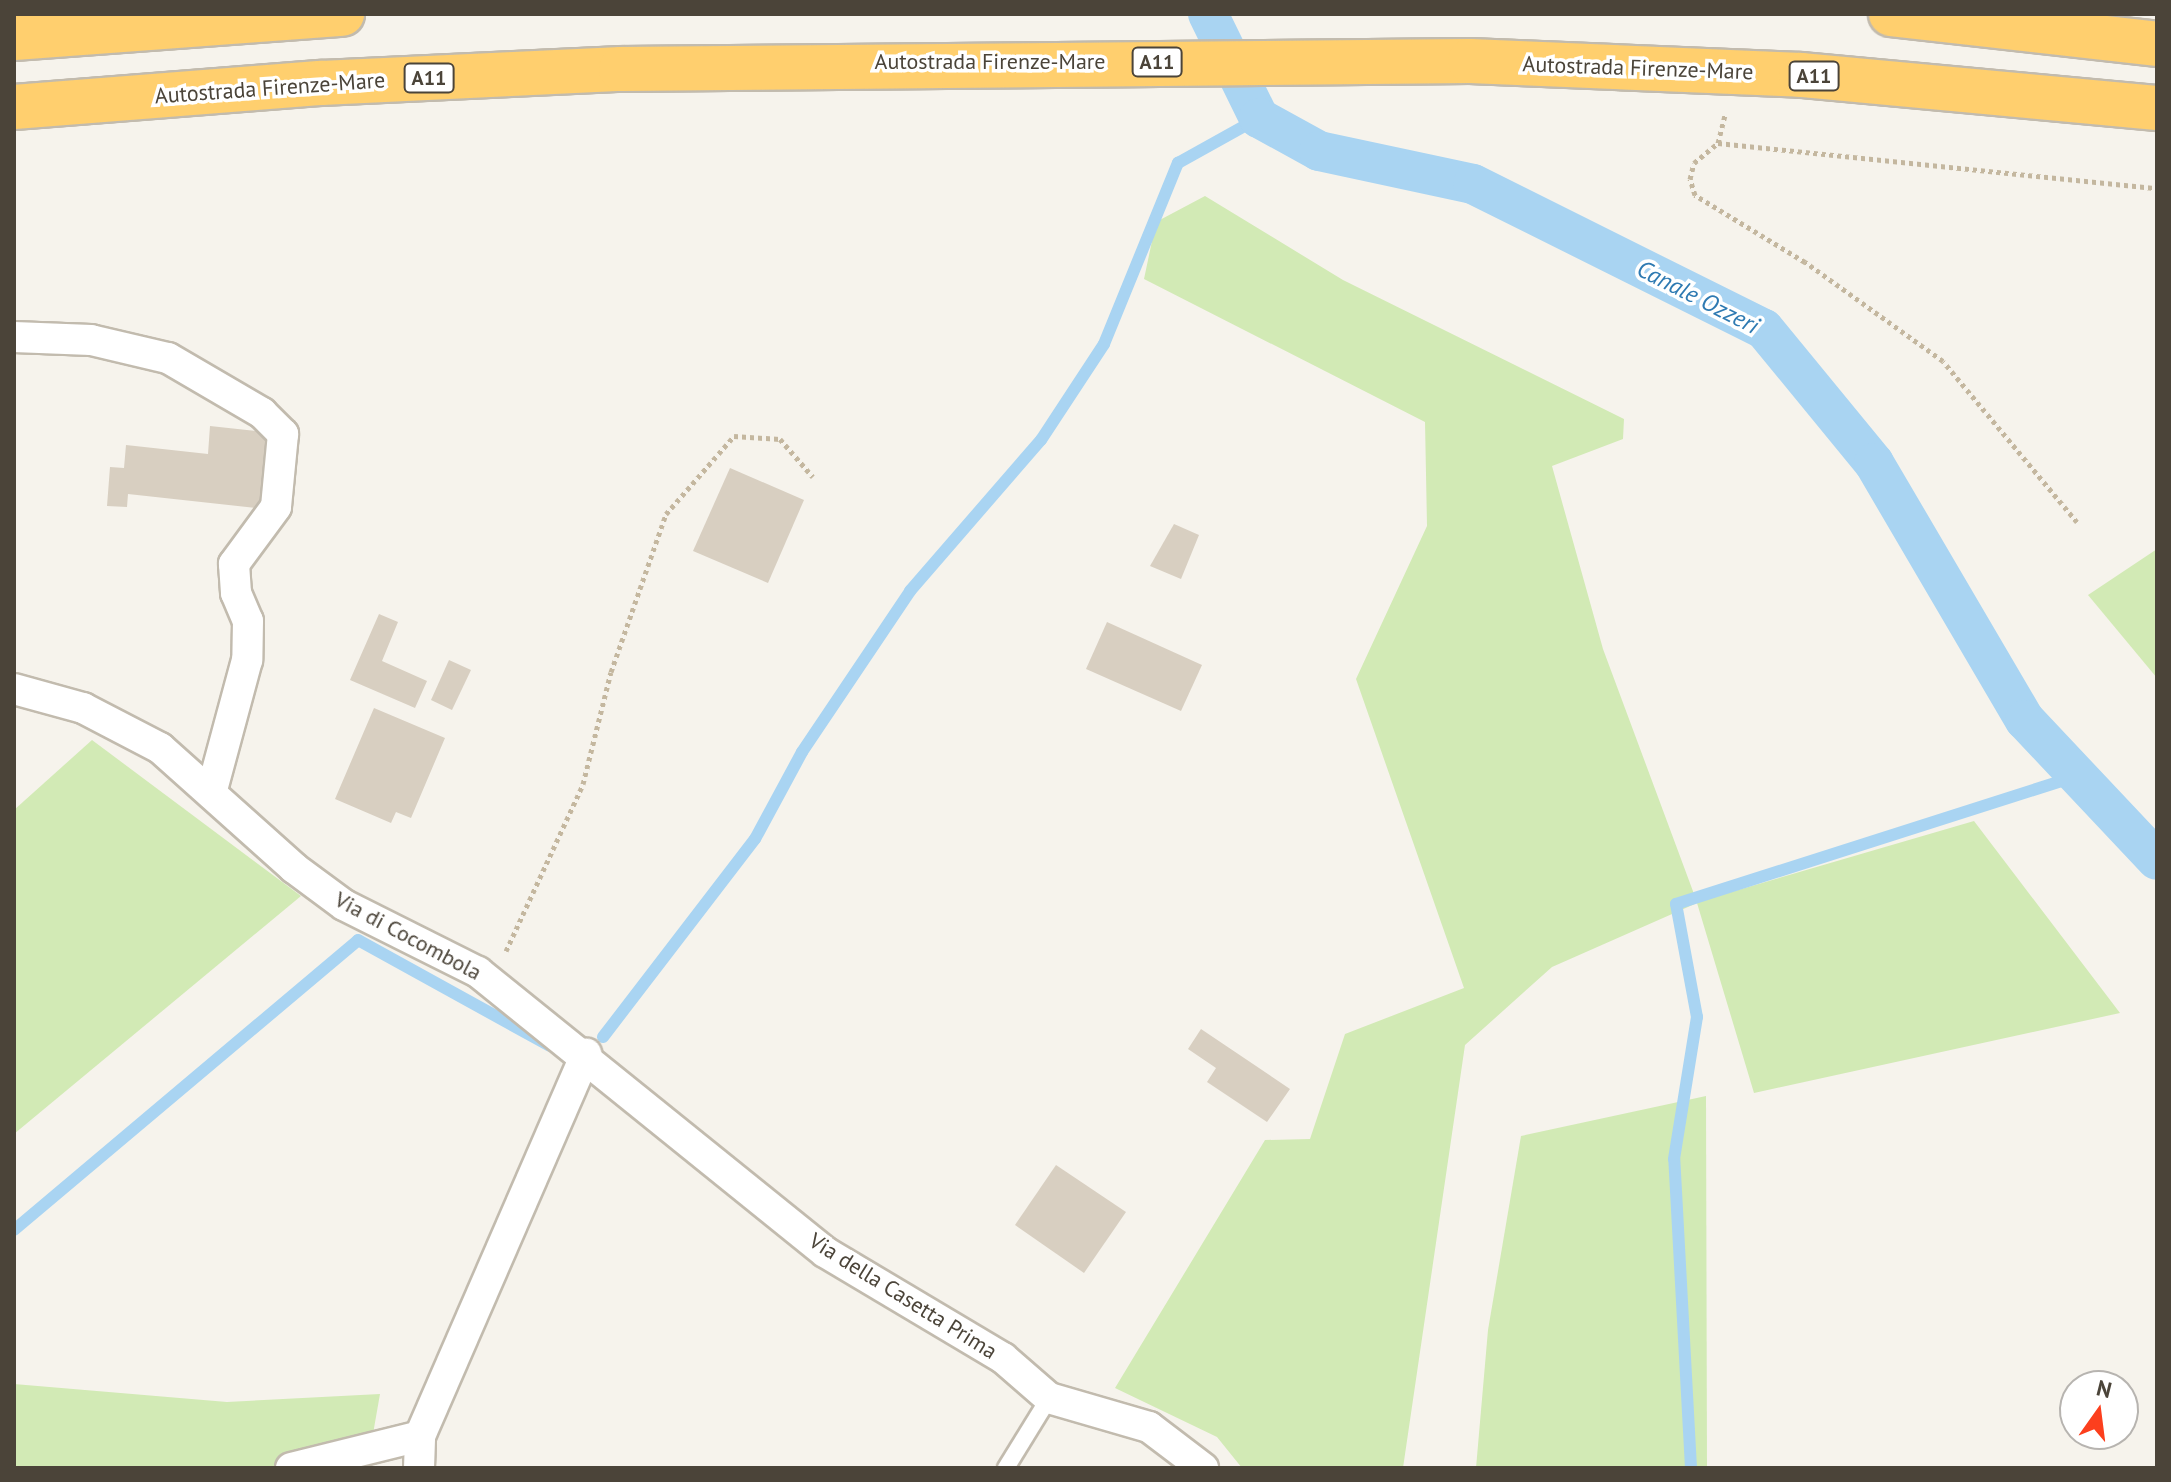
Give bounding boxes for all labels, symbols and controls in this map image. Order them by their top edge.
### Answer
road number: A11 [1131,46,1183,78]
street label: Autostrada Firenze-Mare [875,49,1105,75]
street label: Autostrada Firenze-Mare [1522,51,1754,85]
road number: A11 [1788,60,1840,92]
road number: A11 [403,62,455,94]
street label: Autostrada Firenze-Mare [154,67,386,109]
water label: Canale Ozzeri [1632,254,1764,340]
street label: Via di Cocombola [330,886,486,986]
street label: Via della Casetta Prima [804,1227,1002,1365]
north arrow [2059,1370,2139,1450]
text: N [2094,1373,2115,1404]

